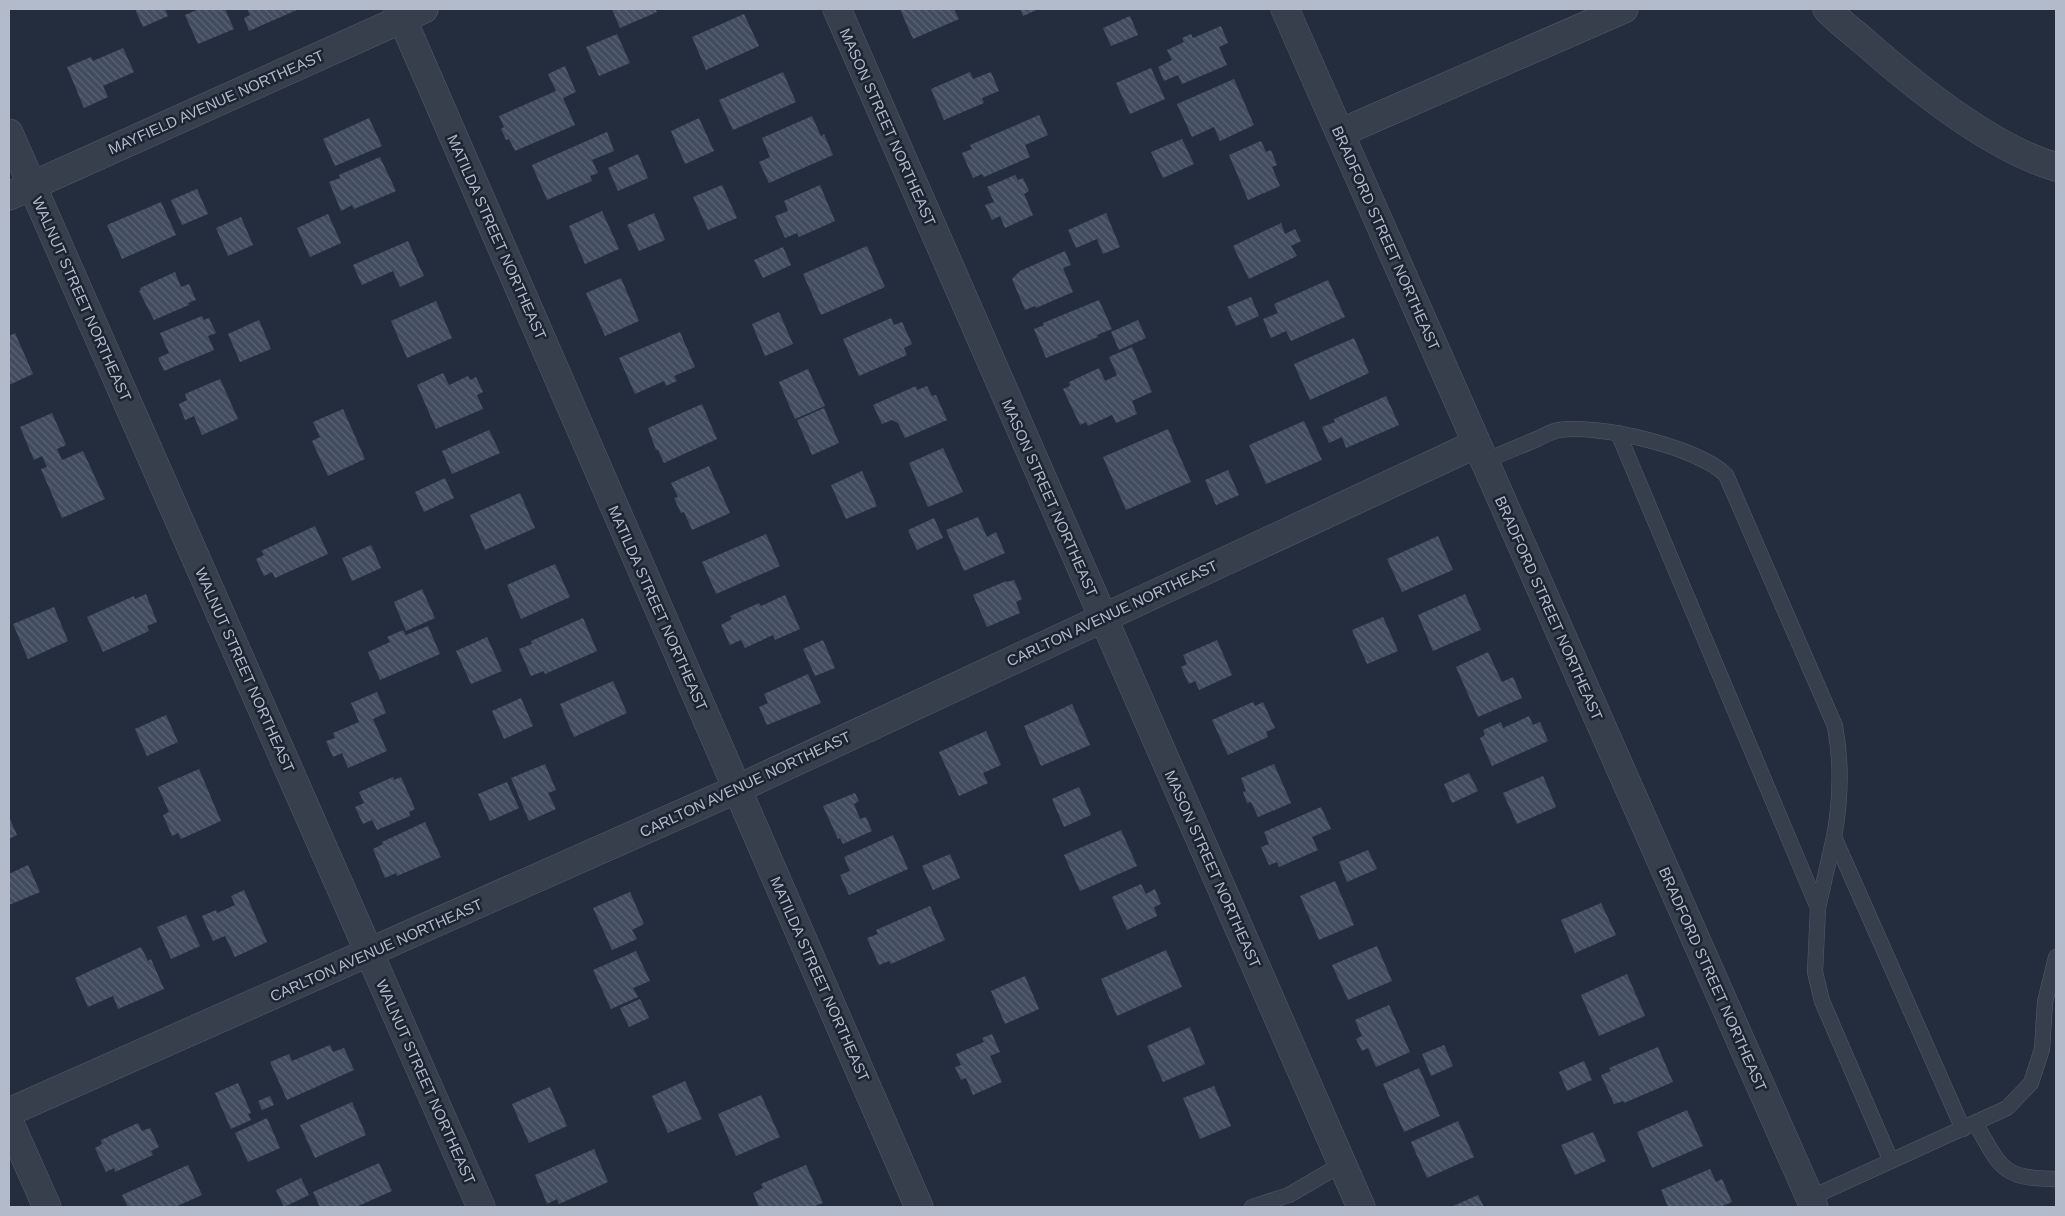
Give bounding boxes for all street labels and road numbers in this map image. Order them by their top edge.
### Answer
street label: MASON STREET NORTHEAST [837,26,939,228]
street label: MAYFIELD AVENUE NORTHEAST [106,47,326,157]
street label: BRADFORD STREET NORTHEAST [1329,123,1443,353]
street label: MATILDA STREET NORTHEAST [444,132,550,342]
street label: WALNUT STREET NORTHEAST [29,194,135,404]
street label: MASON STREET NORTHEAST [999,397,1101,599]
street label: BRADFORD STREET NORTHEAST [1492,493,1606,723]
street label: MATILDA STREET NORTHEAST [605,503,711,713]
street label: CARLTON AVENUE NORTHEAST [1004,557,1220,669]
street label: WALNUT STREET NORTHEAST [192,565,298,775]
street label: CARLTON AVENUE NORTHEAST [637,728,853,840]
street label: MASON STREET NORTHEAST [1162,768,1264,970]
street label: BRADFORD STREET NORTHEAST [1656,864,1770,1094]
street label: MATILDA STREET NORTHEAST [767,874,873,1084]
street label: CARLTON AVENUE NORTHEAST [267,895,485,1005]
street label: WALNUT STREET NORTHEAST [373,977,479,1187]

